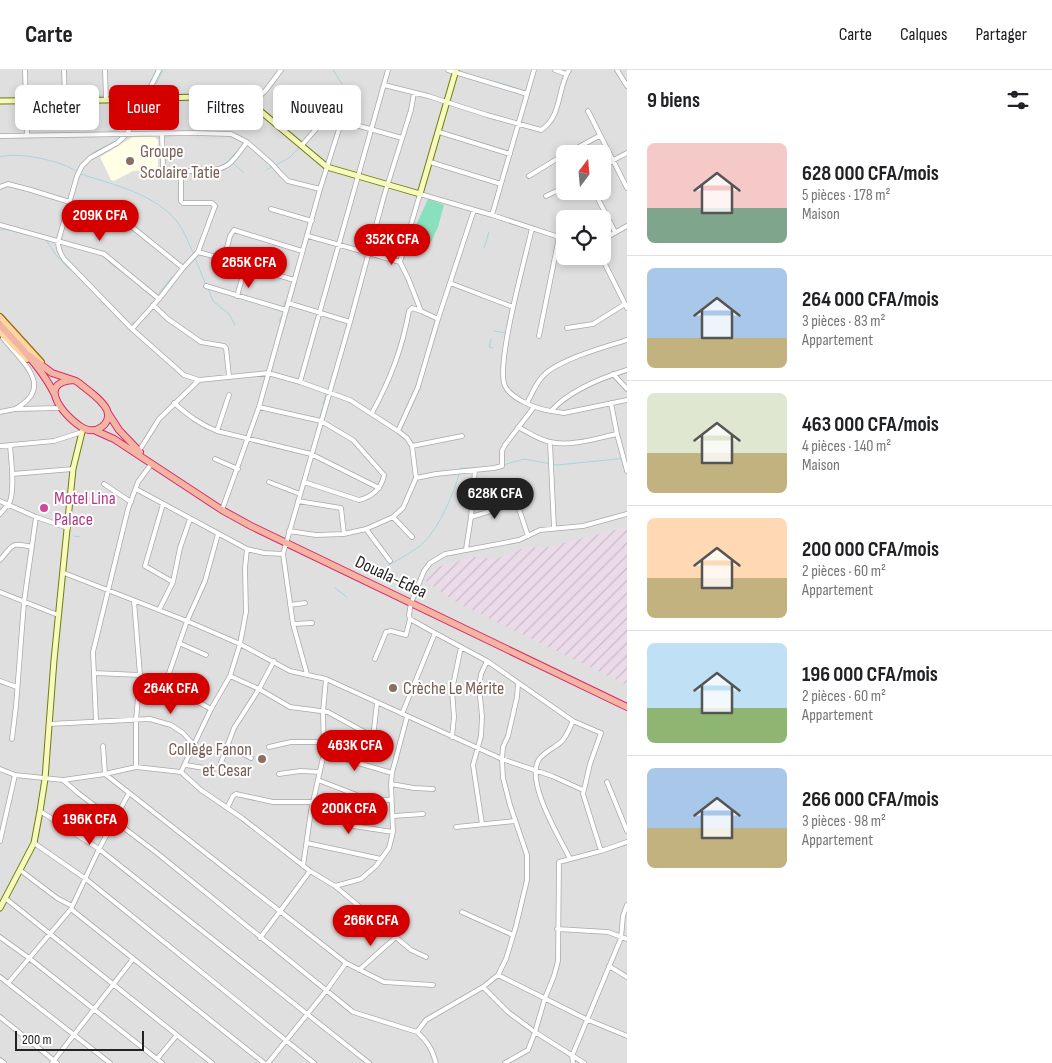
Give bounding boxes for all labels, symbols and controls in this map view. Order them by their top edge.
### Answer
text: Carte [25,20,73,49]
text: Carte [839,24,872,45]
text: Calques [900,24,947,45]
text: Partager [975,24,1027,45]
chip: Acheter [15,85,99,130]
chip: Louer [109,85,179,130]
chip: Filtres [189,85,263,130]
chip: Nouveau [273,85,361,130]
icon: filters [1004,86,1032,114]
text: 9 biens [647,88,700,113]
place label: Groupe Scolaire Tatie [140,141,220,183]
north arrow [556,145,611,200]
map controls [556,145,611,265]
marker: Groupe Scolaire Tatie [124,155,136,167]
text: 628 000 CFA/mois [802,161,939,186]
icon: home [687,163,747,223]
text: 5 pièces · 178 m² [802,186,890,205]
pin: 209K CFA [48,200,152,242]
text: Maison [802,205,840,224]
text: 209K CFA [73,206,127,225]
button: locate [556,210,611,265]
pin: 352K CFA [340,224,444,266]
text: 352K CFA [365,230,419,249]
pin: 265K CFA [197,246,301,289]
text: 265K CFA [222,253,276,272]
text: 264 000 CFA/mois [802,287,939,312]
icon: home [687,288,747,348]
text: 3 pièces · 83 m² [802,312,886,331]
text: Appartement [802,331,873,350]
text: 463 000 CFA/mois [802,412,939,437]
icon: home [687,413,747,473]
text: 4 pièces · 140 m² [802,437,891,456]
text: Maison [802,456,840,475]
pin: 628K CFA [443,478,547,520]
text: 628K CFA [468,484,522,503]
place label: Motel Lina Palace [54,488,116,530]
marker: Motel Lina Palace [38,502,50,514]
text: 200 000 CFA/mois [802,537,939,562]
icon: home [687,538,747,598]
street label: Douala-Edea [352,551,430,603]
text: 2 pièces · 60 m² [802,562,886,581]
text: Appartement [802,581,873,600]
text: 196 000 CFA/mois [802,662,938,687]
icon: home [687,663,747,723]
pin: 264K CFA [119,672,223,715]
place label: Crèche Le Mérite [403,678,504,699]
text: 264K CFA [144,679,198,698]
marker: Crèche Le Mérite [387,682,399,694]
text: 2 pièces · 60 m² [802,687,886,706]
text: Appartement [802,706,873,725]
pin: 463K CFA [303,730,407,772]
text: 463K CFA [328,736,382,755]
place label: Collège Fanon et Cesar [169,739,252,781]
marker: Collège Fanon et Cesar [256,753,268,765]
text: 266 000 CFA/mois [802,787,939,812]
icon: home [687,788,747,848]
pin: 200K CFA [297,792,401,835]
text: 200K CFA [322,799,376,818]
pin: 196K CFA [38,804,142,846]
text: 196K CFA [63,810,117,829]
text: 3 pièces · 98 m² [802,812,886,831]
text: Appartement [802,831,873,850]
pin: 266K CFA [319,904,423,947]
text: 266K CFA [344,911,398,930]
scale bar [15,1028,144,1051]
text: 200 m [22,1031,51,1048]

